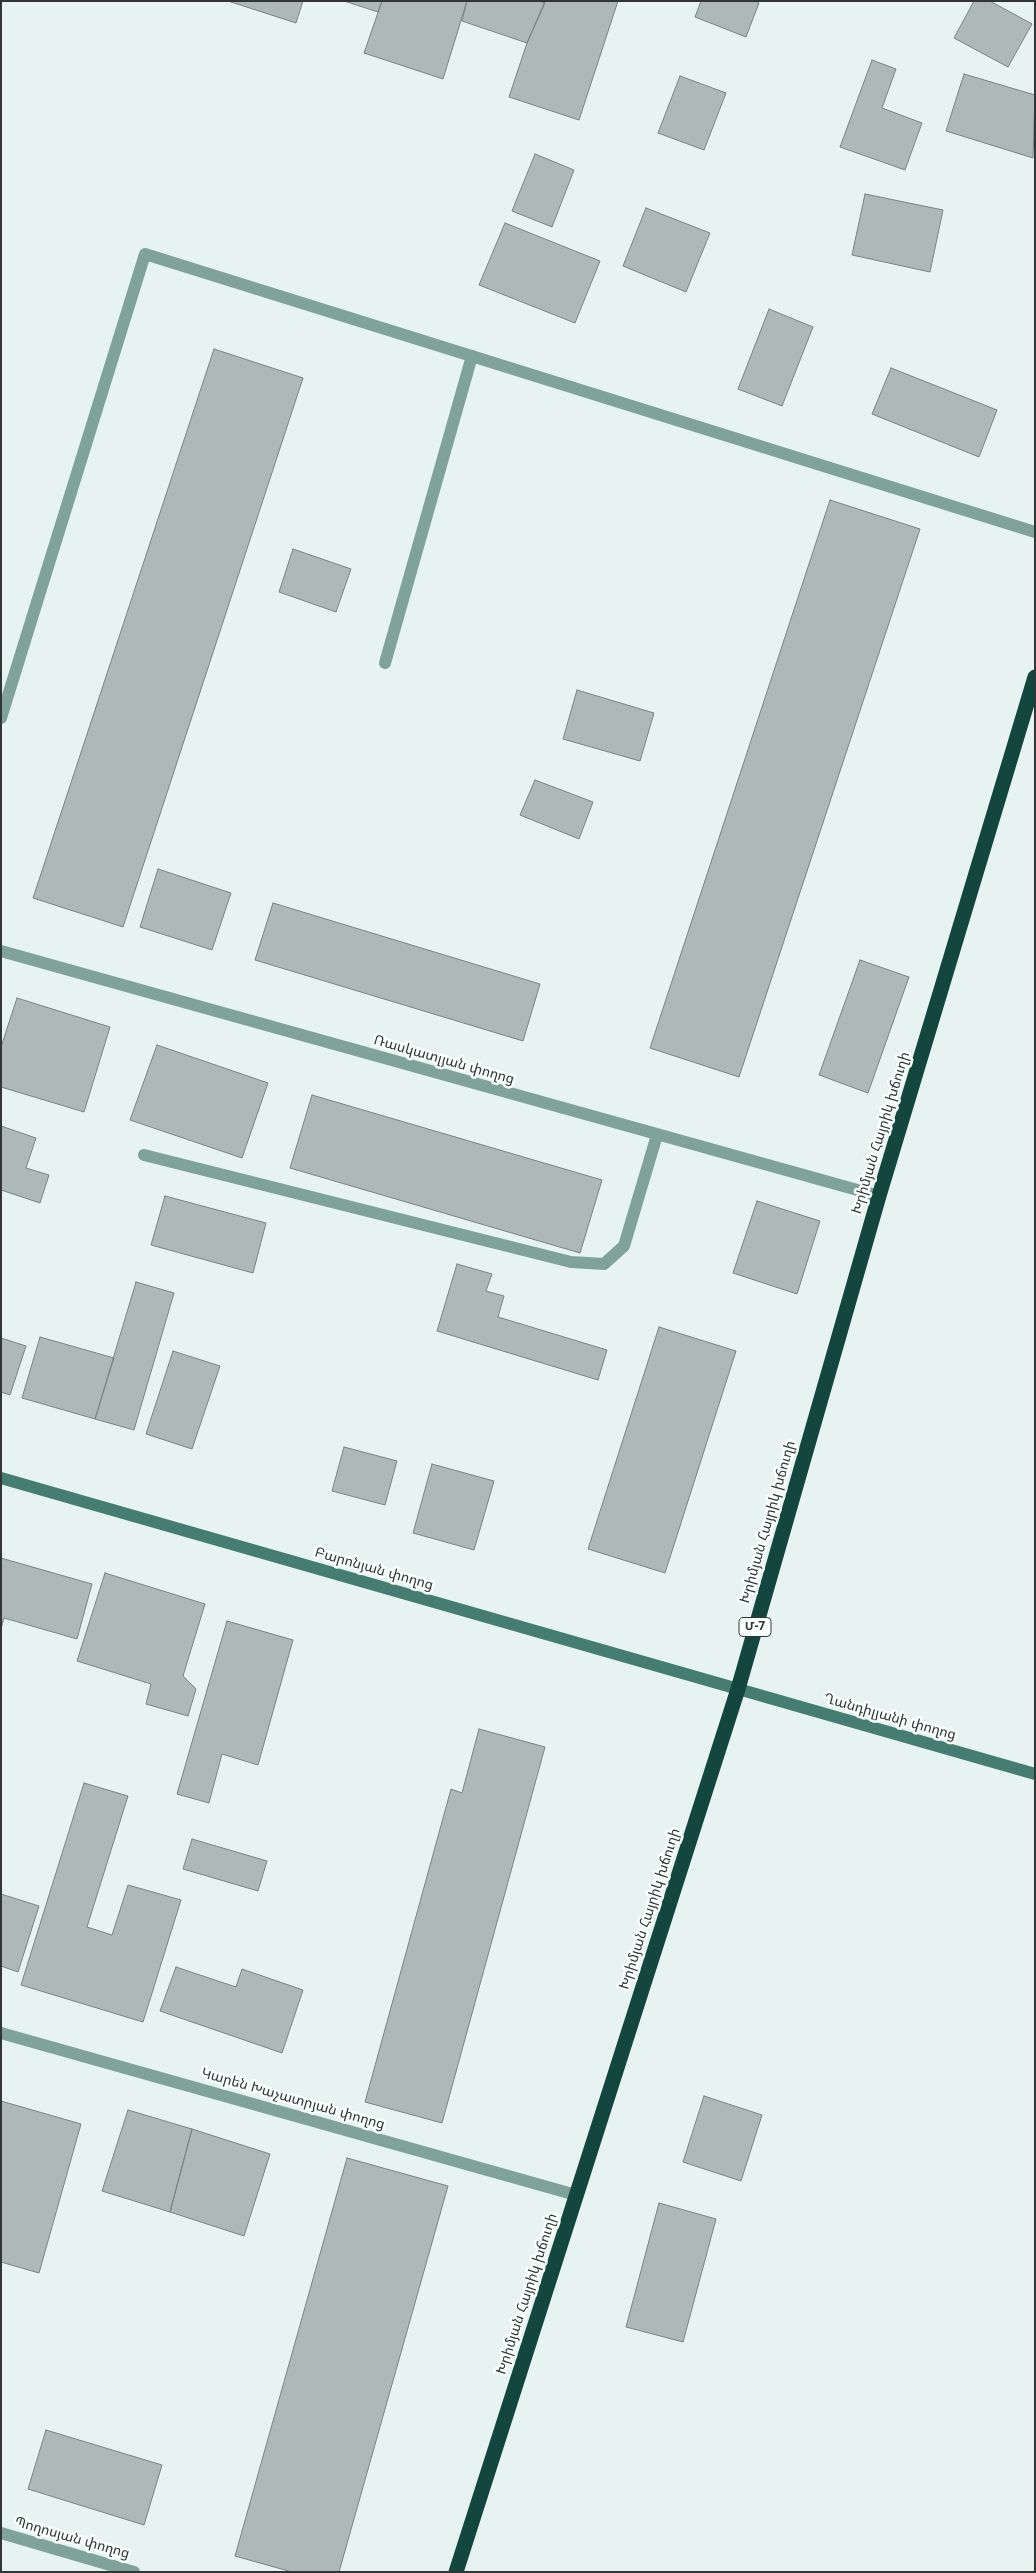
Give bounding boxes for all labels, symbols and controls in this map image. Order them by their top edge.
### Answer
street label: Ռասկատլյան փողոց [372,1032,516,1088]
street label: Խրիմյան Հայրիկ խճուղի [848,1050,914,1216]
street label: Խրիմյան Հայրիկ խճուղի [737,1439,799,1605]
street label: Բարոնյան փողոց [313,1544,435,1594]
road number: Մ-7 [739,1618,771,1636]
street label: Ղանդիլյանի փողոց [822,1690,958,1744]
street label: Խրիմյան Հայրիկ խճուղի [616,1826,684,1992]
street label: Կարեն Խաչատրյան փողոց [199,2065,387,2133]
street label: Խրիմյան Հայրիկ խճուղի [493,2211,561,2377]
street label: Պողոսյան փողոց [12,2514,132,2562]

